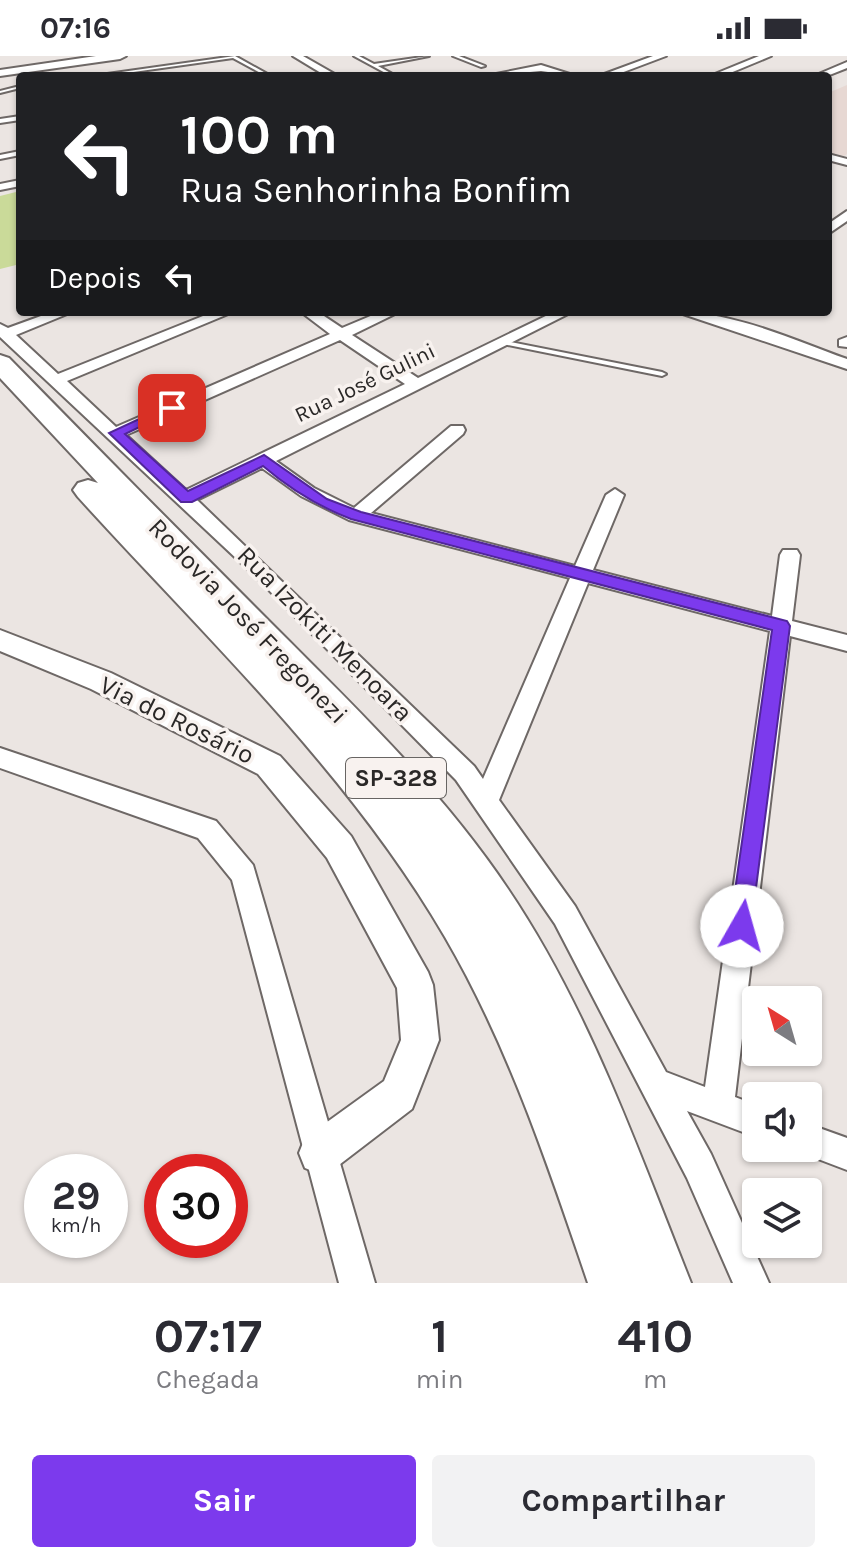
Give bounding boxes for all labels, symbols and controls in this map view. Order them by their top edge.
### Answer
text: 07:16 [40,10,111,46]
text: 100 m [180,102,338,167]
icon: left [48,104,152,208]
text: Rua Senhorinha Bonfim [180,169,572,211]
icon: left [158,256,202,300]
text: Depois [48,260,142,296]
street label: Rua José Gulini [290,338,440,428]
pin [138,374,206,442]
icon: arrive [150,386,194,430]
street label: Rodovia José Fregonezi [142,512,354,730]
street label: Rua Izokiti Menoara [231,540,419,728]
street label: Via do Rosário [95,669,259,771]
road number: SP-328 [346,758,446,798]
position arrow [700,884,784,968]
north arrow [742,986,822,1066]
map controls [742,986,822,1258]
button: sound [742,1082,822,1162]
speed limit sign: 30 [144,1154,248,1258]
text: 29 [52,1172,100,1219]
button: layers [742,1178,822,1258]
text: km/h [51,1214,101,1237]
text: 07:17 [154,1308,262,1364]
text: 1 [431,1308,448,1364]
text: 410 [617,1308,693,1364]
text: Chegada [156,1364,260,1395]
text: min [416,1364,463,1395]
text: m [643,1364,667,1395]
button: Sair [32,1455,416,1547]
button: Compartilhar [432,1455,815,1547]

